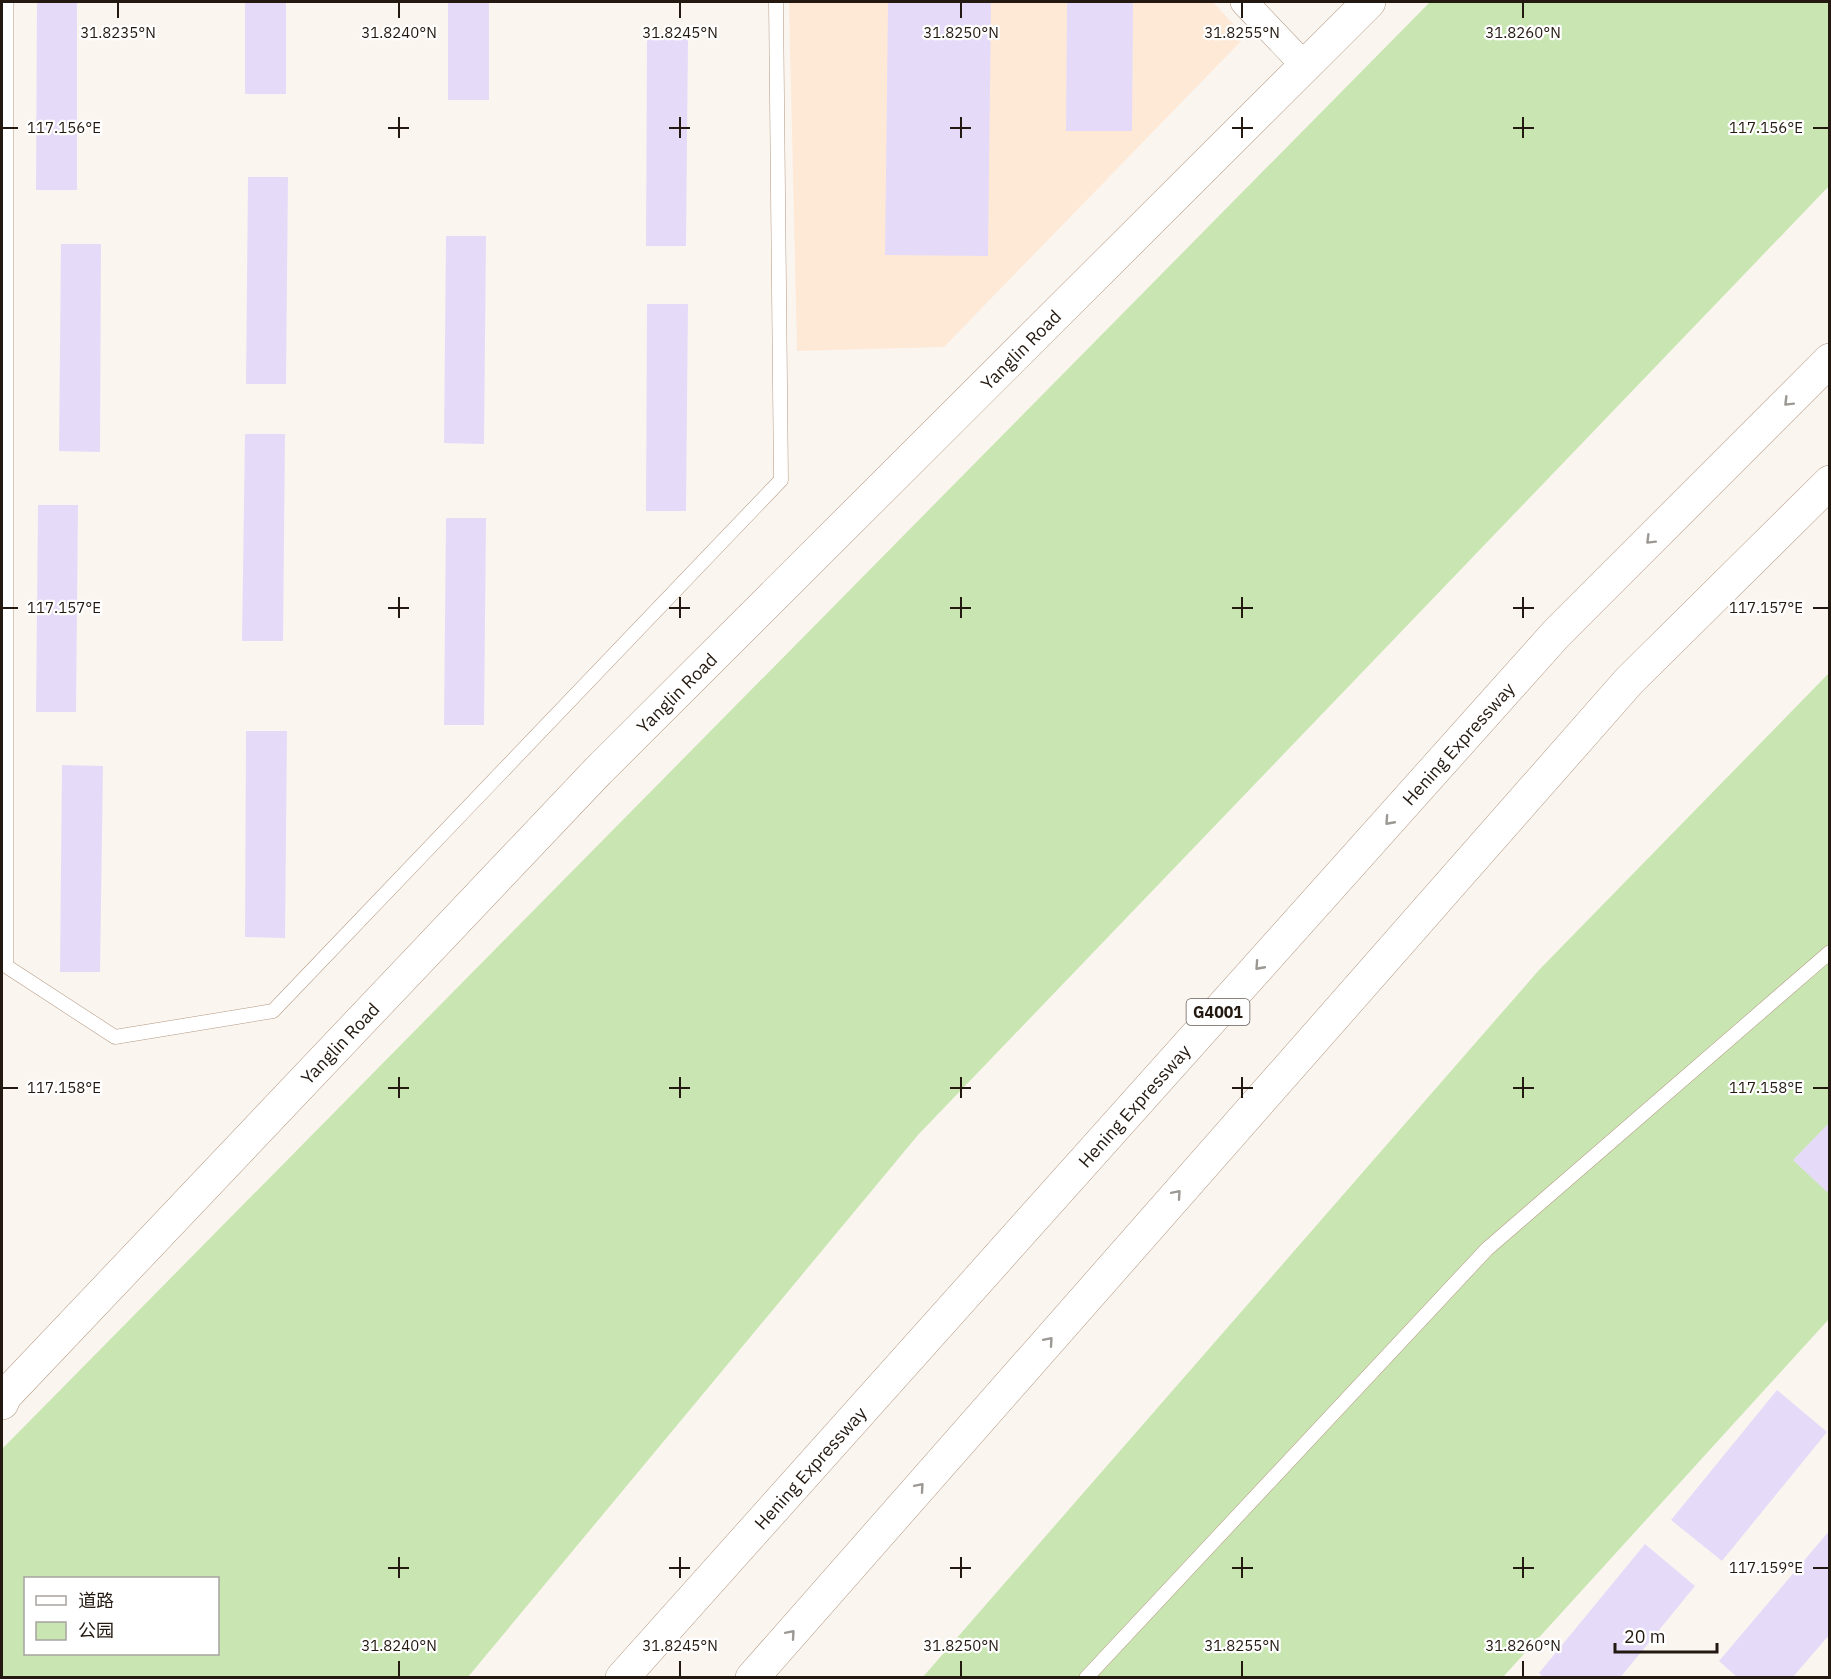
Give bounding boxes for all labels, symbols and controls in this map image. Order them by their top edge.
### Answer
text: 31.8235°N [80,23,156,42]
text: 31.8240°N [361,23,437,42]
text: 31.8245°N [642,23,718,42]
text: 31.8250°N [923,23,999,42]
text: 31.8255°N [1204,23,1280,42]
text: 31.8260°N [1485,23,1561,42]
text: 117.156°E [27,118,101,137]
text: 117.156°E [1729,118,1803,137]
street label: Yanglin Road [975,304,1066,395]
one-way arrow [1785,394,1796,405]
one-way arrow [1647,532,1658,543]
text: 117.157°E [27,598,101,617]
text: 117.157°E [1729,598,1803,617]
street label: Yanglin Road [631,648,722,738]
street label: Hening Expressway [1397,677,1519,810]
one-way arrow [1385,814,1396,825]
one-way arrow [1255,959,1266,970]
street label: Yanglin Road [295,997,384,1089]
road number: G4001 [1186,999,1250,1025]
street label: Hening Expressway [1073,1039,1195,1172]
text: 117.158°E [27,1078,101,1097]
text: 117.158°E [1729,1078,1803,1097]
one-way arrow [1170,1190,1181,1201]
one-way arrow [1042,1337,1053,1348]
street label: Hening Expressway [749,1402,871,1534]
one-way arrow [913,1483,924,1494]
text: 117.159°E [1729,1558,1803,1577]
legend [24,1577,219,1655]
text: 道路 [78,1589,114,1612]
scale bar [1615,1616,1717,1654]
text: 公园 [78,1619,114,1642]
text: 20 m [1624,1625,1666,1648]
one-way arrow [784,1630,795,1640]
text: 31.8240°N [361,1636,437,1655]
text: 31.8245°N [642,1636,718,1655]
text: 31.8250°N [923,1636,999,1655]
text: 31.8255°N [1204,1636,1280,1655]
text: 31.8260°N [1485,1636,1561,1655]

